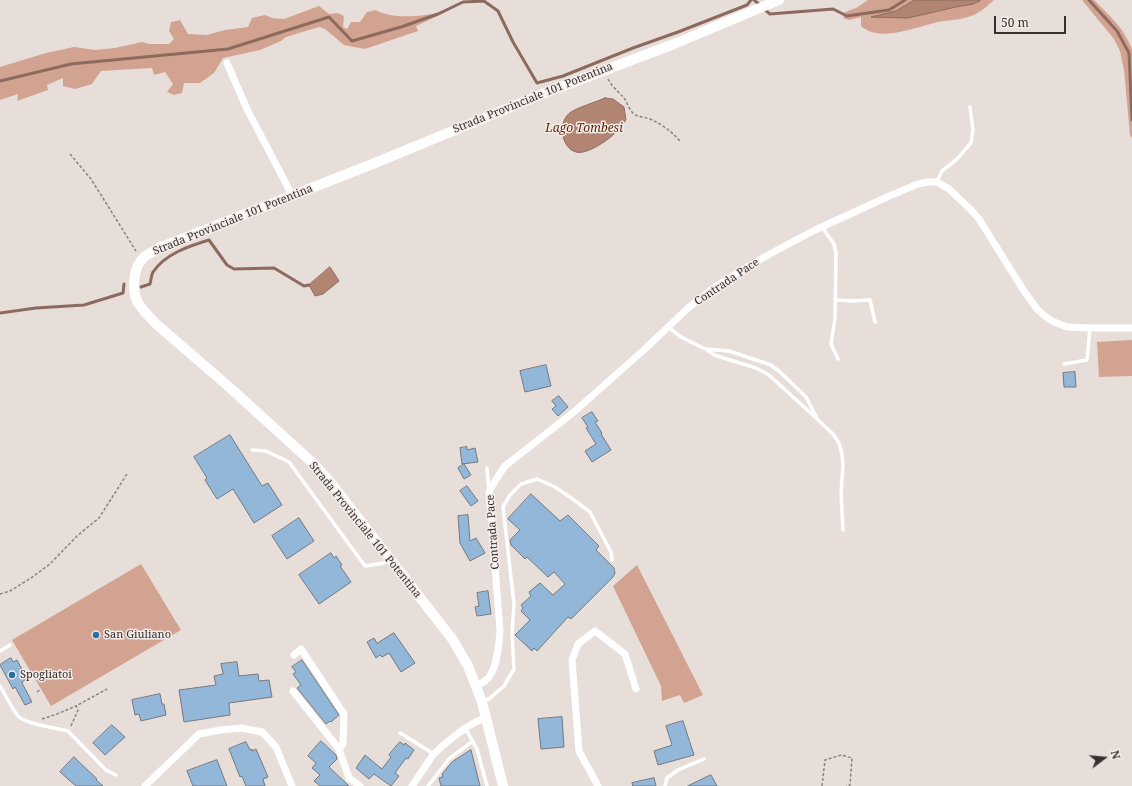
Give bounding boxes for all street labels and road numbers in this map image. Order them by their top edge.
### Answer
street label: Strada Provinciale 101 Potentina [451,60,615,136]
street label: Strada Provinciale 101 Potentina [151,182,315,258]
street label: Contrada Pace [692,256,762,308]
street label: Strada Provinciale 101 Potentina [306,459,424,601]
street label: Contrada Pace [484,494,502,570]

